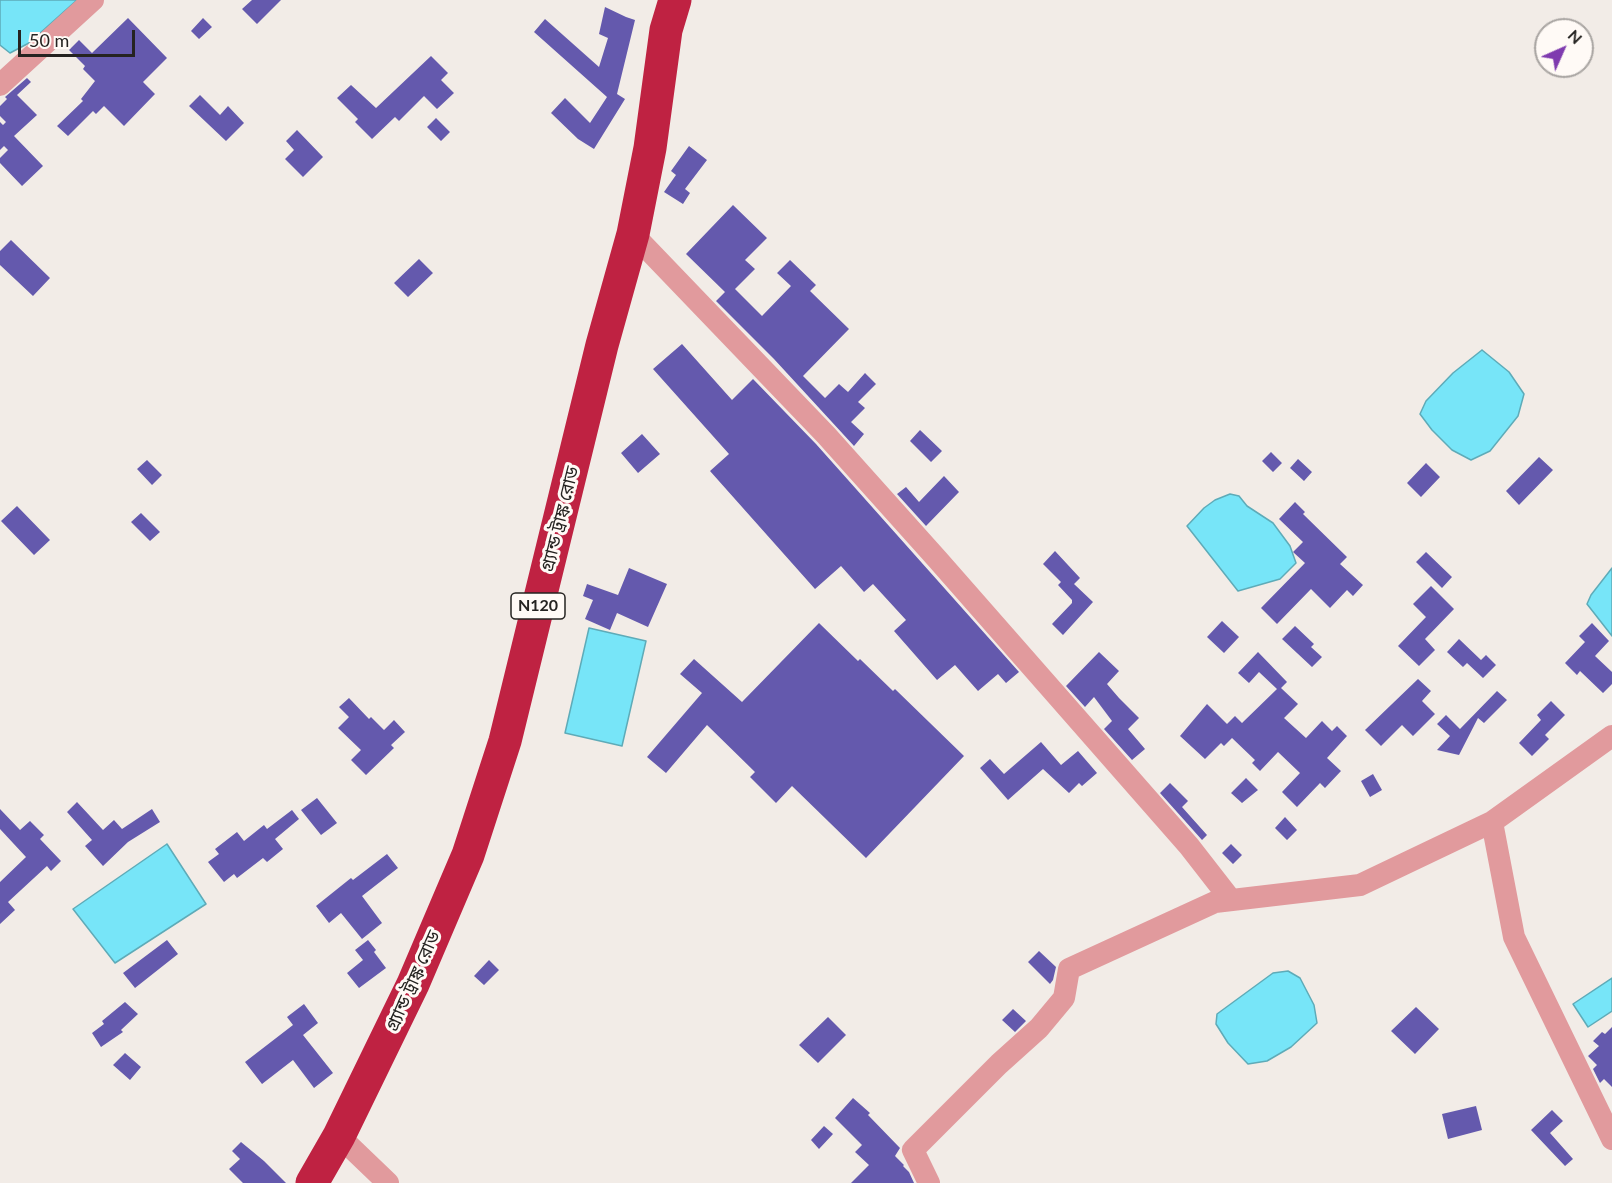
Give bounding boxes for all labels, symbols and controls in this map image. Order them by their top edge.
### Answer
scale bar [21,18,138,56]
north arrow [1534,18,1594,78]
text: N [1565,25,1587,47]
text: 50 m [29,29,69,51]
street label: গ্র্যান্ড ট্রাঙ্ক রোড [536,464,584,574]
road number: N120 [511,593,565,619]
street label: গ্র্যান্ড ট্রাঙ্ক রোড [381,927,445,1035]

